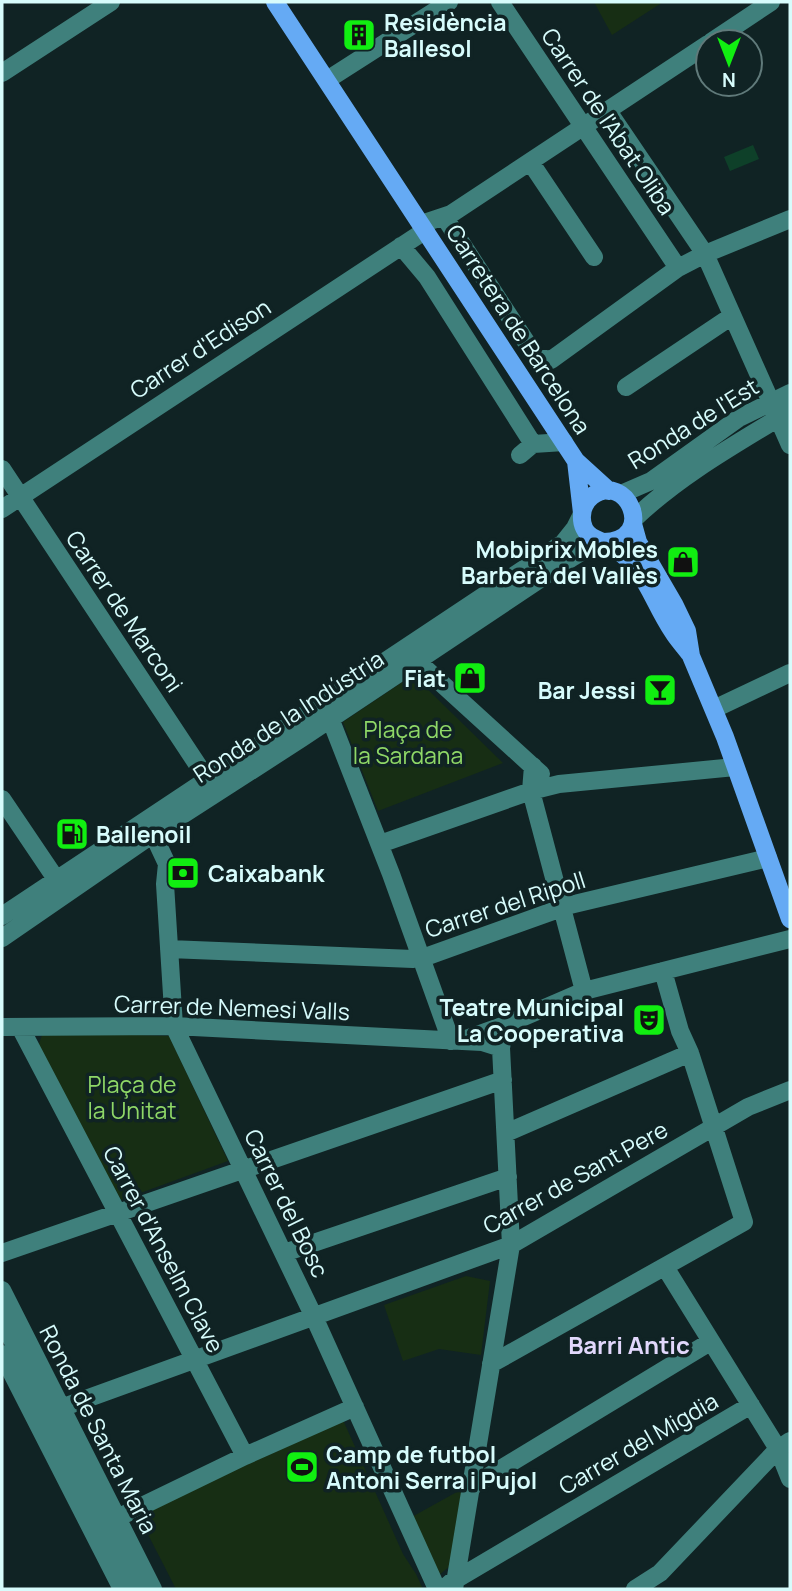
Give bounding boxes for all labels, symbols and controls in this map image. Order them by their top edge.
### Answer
place label: Residència Ballesol [384,6,506,64]
building icon: Residència Ballesol [340,16,378,54]
street label: Carrer de l'Abat Oliba [535,21,683,221]
north arrow [694,28,764,98]
text: N [722,67,736,93]
street label: Carretera de Barcelona [439,218,599,440]
street label: Carrer d'Edison [123,290,277,406]
street label: Ronda de l'Est [622,370,764,476]
street label: Carrer de Marconi [59,524,191,698]
place label: Mobiprix Mobles Barberà del Vallès [461,533,658,591]
shop icon: Mobiprix Mobles Barberà del Vallès [664,543,702,581]
street label: Ronda de la Indústria [187,642,389,790]
shop icon: Fiat [451,659,489,697]
place label: Fiat [404,662,446,694]
bar icon: Bar Jessi [641,671,679,709]
place label: Bar Jessi [538,674,636,706]
park label: Plaça de la Sardana [353,713,463,771]
fuel station icon: Ballenoil [53,815,91,853]
place label: Ballenoil [96,818,191,850]
bank icon: Caixabank [164,854,202,892]
place label: Caixabank [208,857,325,889]
street label: Carrer del Ripoll [421,863,589,945]
street label: Carrer de Nemesi Valls [114,987,350,1027]
place label: Teatre Municipal La Cooperativa [440,991,624,1049]
theatre icon: Teatre Municipal La Cooperativa [630,1001,668,1039]
park label: Plaça de la Unitat [87,1068,177,1126]
street label: Carrer de Sant Pere [477,1113,673,1241]
street label: Carrer del Bosc [237,1123,337,1283]
street label: Carrer d'Anselm Clave [96,1140,232,1358]
street label: Ronda de Santa Maria [33,1319,165,1539]
district label: Barri Antic [568,1328,690,1361]
street label: Carrer del Migdia [552,1384,724,1502]
place label: Camp de futbol Antoni Serra i Pujol [326,1438,537,1496]
sports icon: Camp de futbol Antoni Serra i Pujol [283,1448,321,1486]

